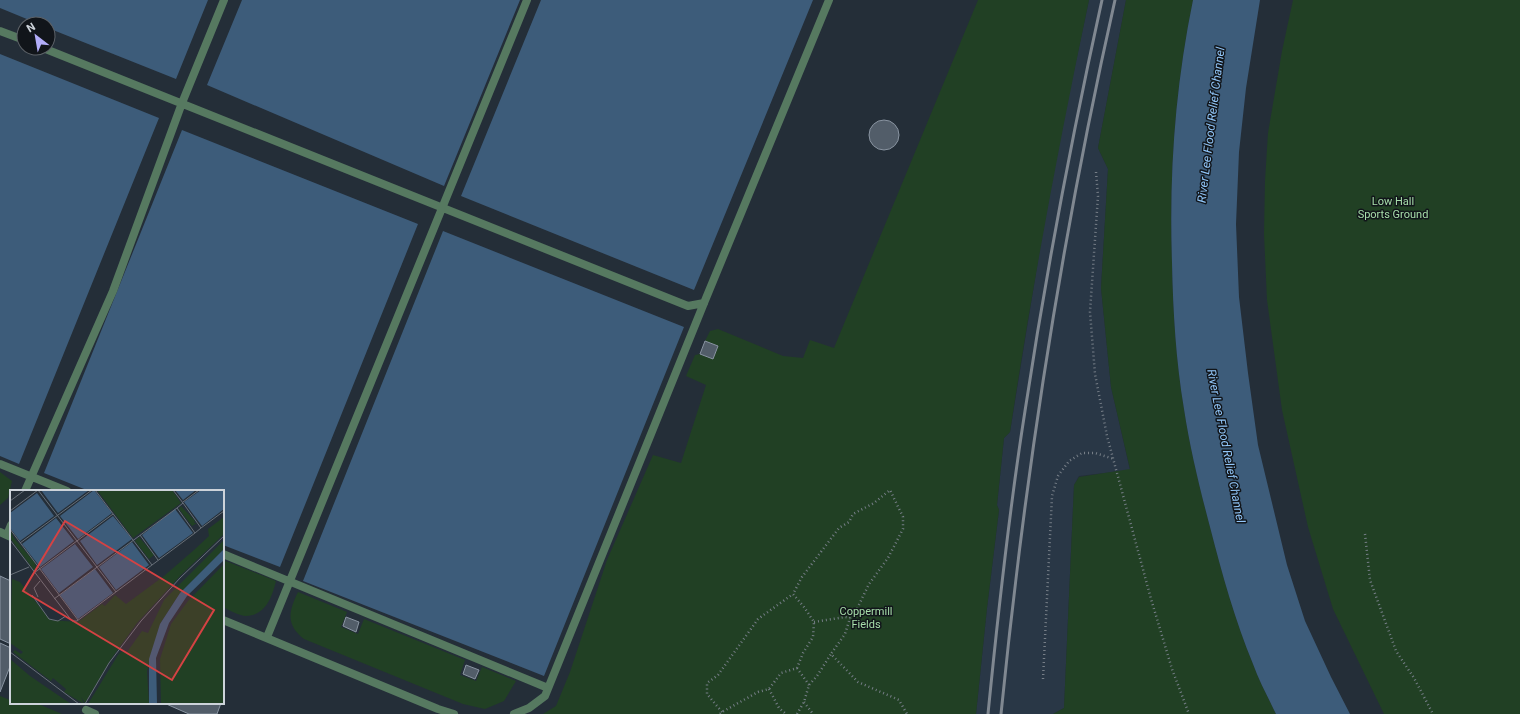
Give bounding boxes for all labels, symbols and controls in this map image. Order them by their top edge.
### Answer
north arrow [16,16,56,56]
text: N [24,20,38,35]
water label: River Lee Flood Relief Channel [1195,46,1228,204]
park label: Low Hall Sports Ground [1358,195,1428,221]
water label: River Lee Flood Relief Channel [1204,368,1248,524]
inset map [10,490,224,704]
park label: Coppermill Fields [839,605,893,631]

